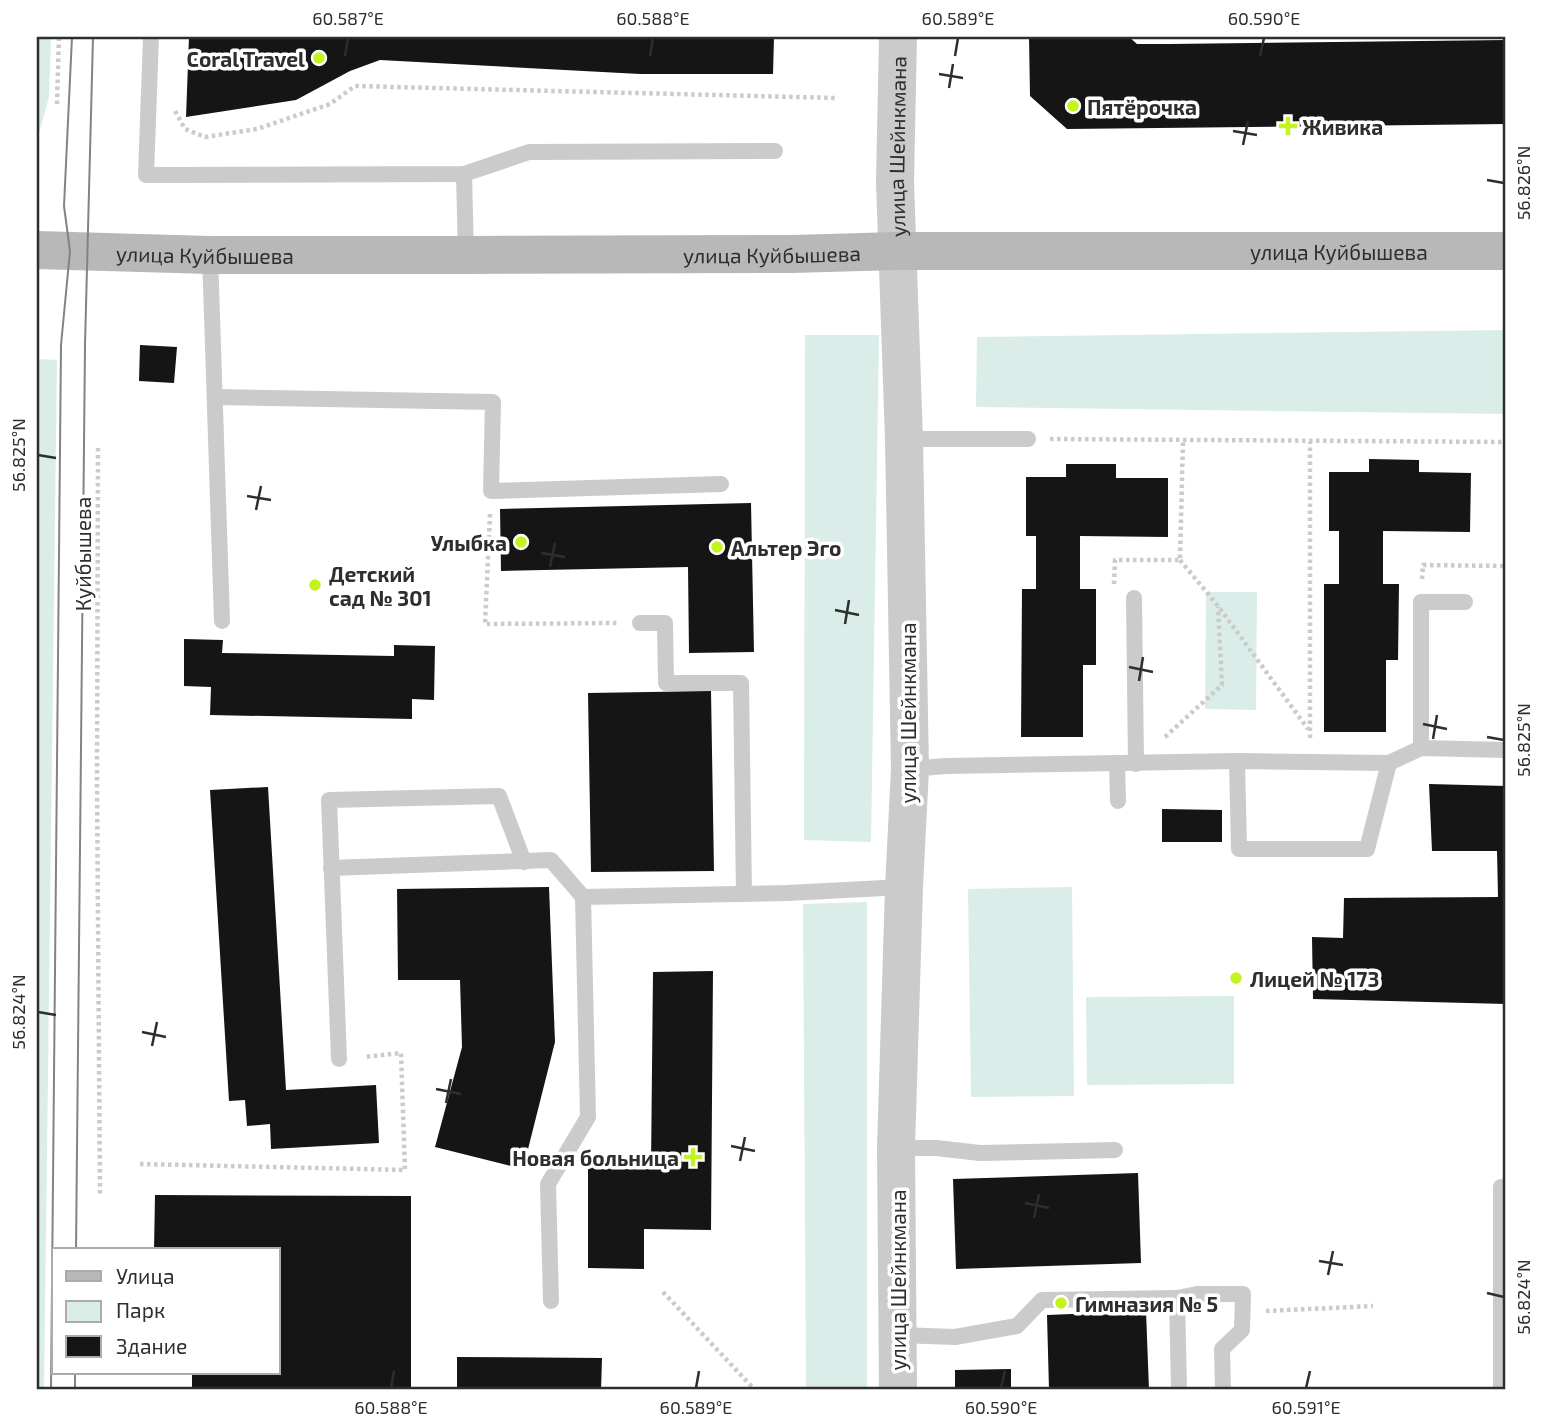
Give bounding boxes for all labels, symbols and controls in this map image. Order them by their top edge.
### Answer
text: 60.587°E [312,7,384,29]
text: 60.588°E [616,7,690,29]
text: 60.589°E [922,7,994,29]
text: 60.590°E [1228,7,1300,29]
place label: Coral Travel [187,46,305,71]
marker: Coral Travel [311,50,327,66]
street label: улица Шейнкмана [882,56,910,238]
place label: Пятёрочка [1087,94,1197,119]
marker: Пятёрочка [1065,98,1081,114]
place label: Живика [1302,114,1383,139]
marker: Живика [1280,118,1296,134]
text: 56.826°N [1512,146,1534,220]
street label: улица Куйбышева [1250,239,1428,265]
street label: улица Куйбышева [116,240,294,268]
street label: улица Куйбышева [683,240,861,268]
text: 56.825°N [7,418,29,492]
street label: Куйбышева [70,497,96,611]
place label: Улыбка [431,530,507,555]
marker: Улыбка [513,534,529,550]
place label: Альтер Эго [731,535,842,560]
marker: Альтер Эго [709,539,725,555]
place label: Детский сад № 301 [329,561,432,610]
marker: Детский сад № 301 [307,577,323,593]
street label: улица Шейнкмана [895,622,921,804]
text: 56.825°N [1512,703,1534,777]
place label: Лицей № 173 [1250,966,1379,991]
marker: Лицей № 173 [1228,970,1244,986]
text: 56.824°N [7,974,29,1050]
place label: Новая больница [512,1145,679,1170]
marker: Новая больница [685,1149,701,1165]
street label: улица Шейнкмана [885,1189,911,1371]
legend [52,1248,280,1374]
text: 56.824°N [1512,1259,1534,1335]
text: Улица [116,1263,175,1288]
place label: Гимназия № 5 [1075,1291,1218,1316]
marker: Гимназия № 5 [1053,1295,1069,1311]
text: Парк [116,1297,165,1322]
text: Здание [116,1333,187,1358]
text: 60.588°E [354,1396,428,1418]
text: 60.589°E [660,1396,732,1418]
text: 60.590°E [965,1396,1037,1418]
text: 60.591°E [1272,1396,1341,1418]

